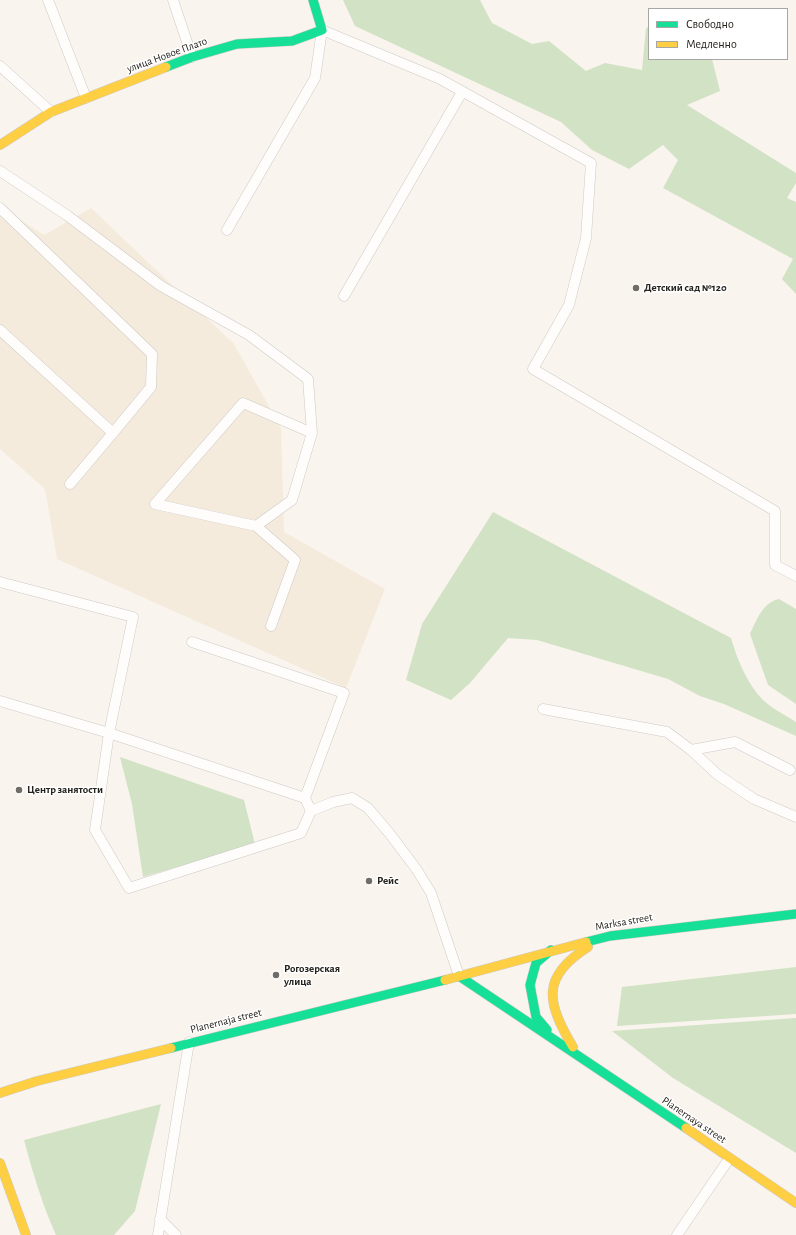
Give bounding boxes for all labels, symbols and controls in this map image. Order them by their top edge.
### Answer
legend [648,8,788,60]
text: Свободно [686,18,734,30]
street label: улица Новое Плато [125,34,209,76]
text: Медленно [686,38,737,50]
place label: Детский сад №120 [644,281,727,295]
marker: Детский сад №120 [631,283,641,293]
place label: Центр занятости [27,783,103,797]
marker: Центр занятости [14,785,24,795]
place label: Рейс [377,874,399,888]
marker: Рейс [364,876,374,886]
street label: Marksa street [594,910,654,934]
place label: Рогозерская улица [284,962,340,988]
marker: Рогозерская улица [271,970,281,980]
street label: Planernaja street [189,1006,263,1036]
street label: Planernaya street [659,1094,729,1146]

